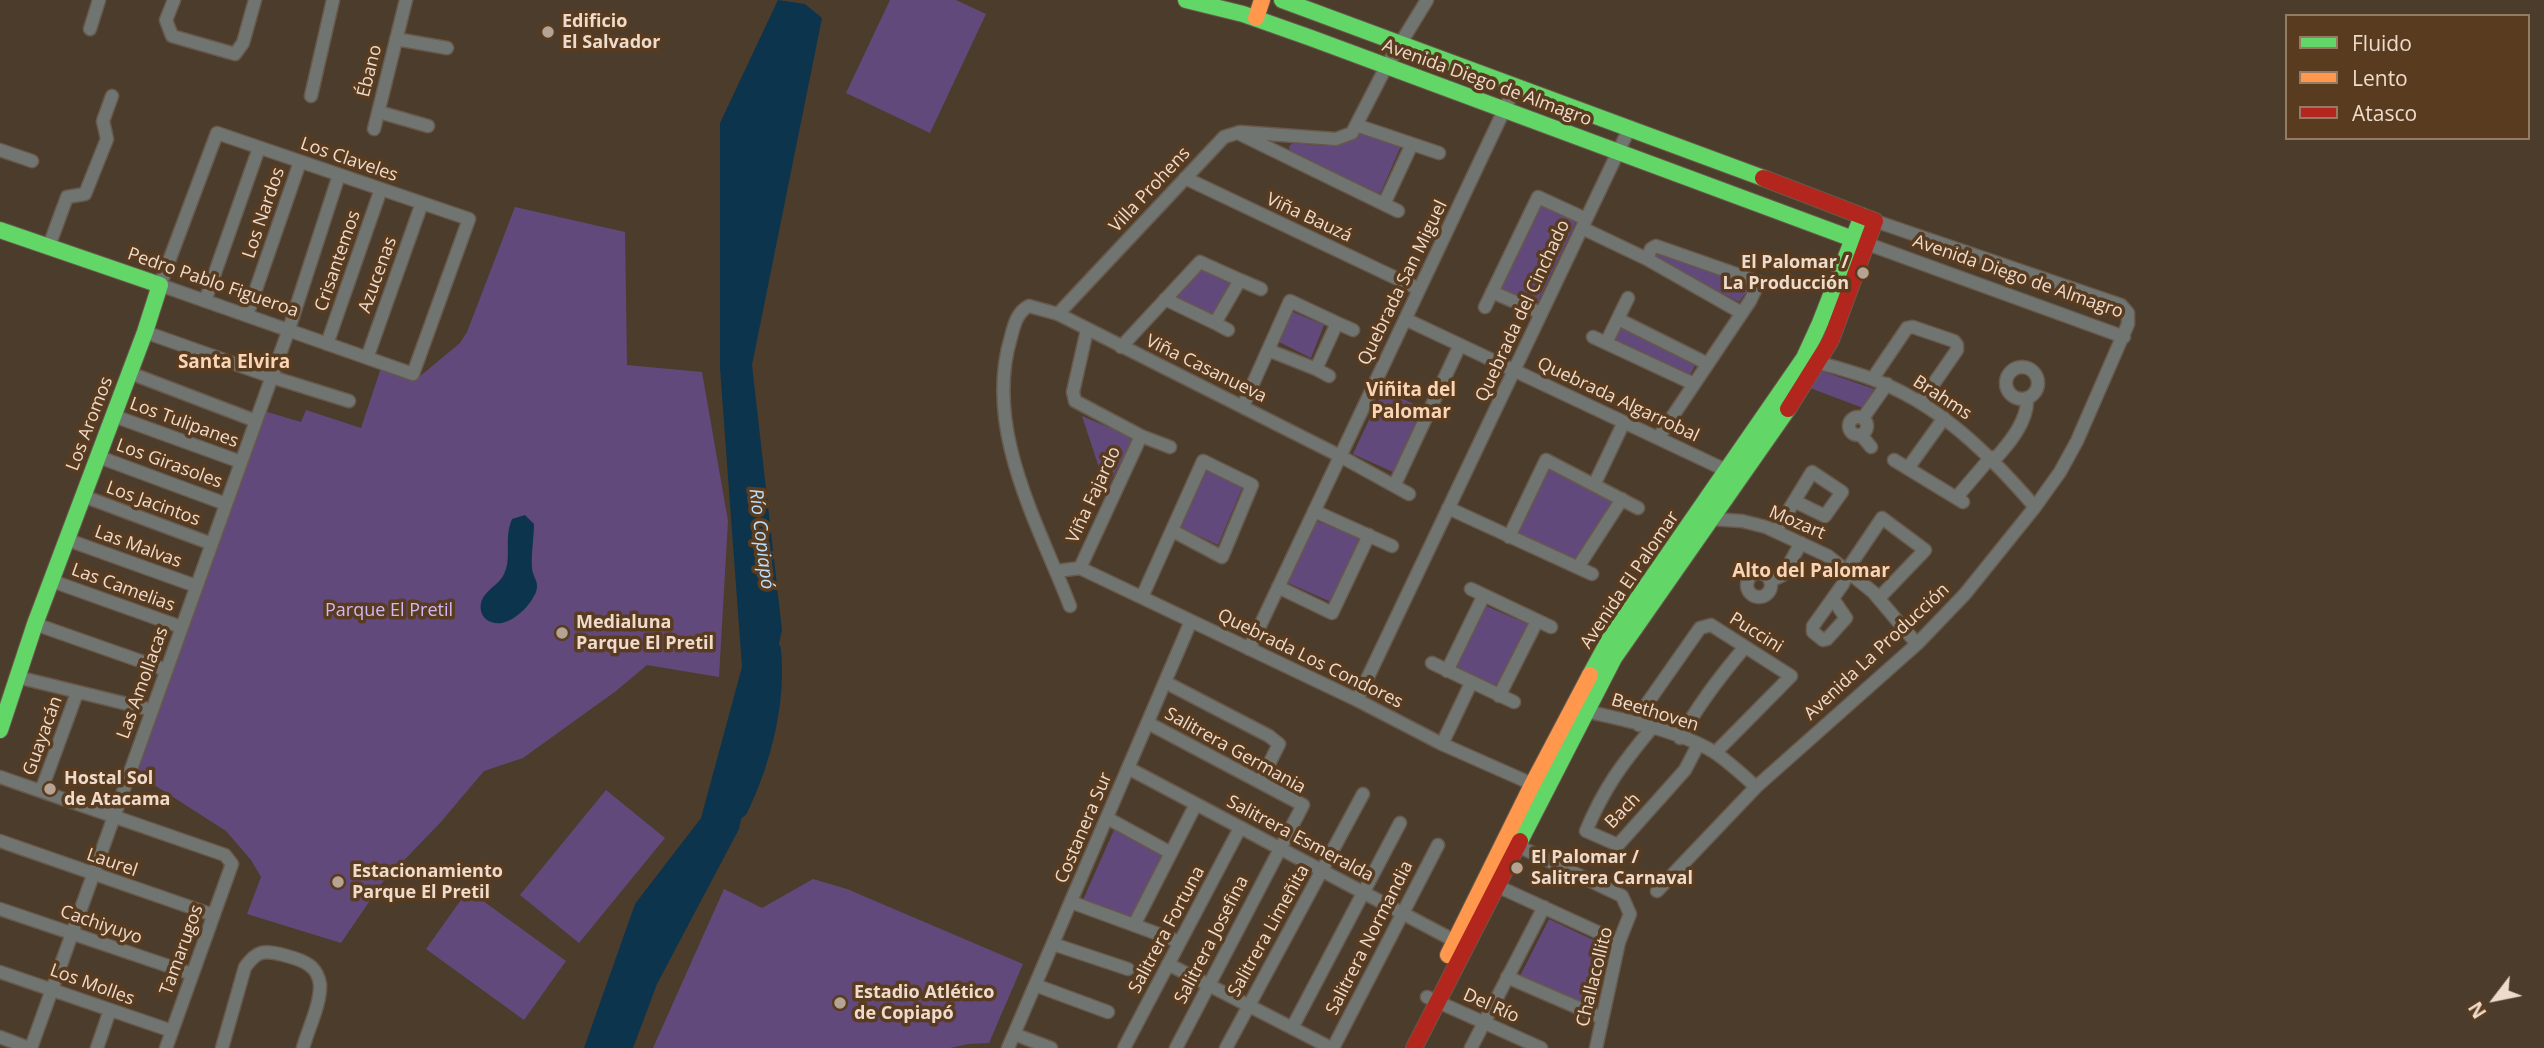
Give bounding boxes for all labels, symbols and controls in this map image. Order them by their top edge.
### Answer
place label: Edificio El Salvador [562,11,660,54]
legend [2285,14,2530,140]
marker: Edificio El Salvador [540,24,556,40]
text: Fluido [2352,29,2412,57]
street label: Avenida Diego de Almagro [1379,35,1595,131]
street label: Ébano [353,43,387,99]
text: Lento [2352,64,2408,92]
text: Atasco [2352,99,2417,127]
street label: Los Claveles [297,133,401,187]
street label: Villa Prohens [1105,143,1195,237]
street label: Los Nardos [238,165,290,261]
street label: Viña Bauzá [1263,189,1355,247]
street label: Quebrada San Miguel [1354,197,1452,369]
street label: Crisantemos [311,208,365,314]
street label: Quebrada del Cinchado [1471,217,1575,405]
street label: Avenida Diego de Almagro [1910,231,2126,323]
street label: Azucenas [354,234,402,316]
street label: Pedro Pablo Figueroa [125,244,301,322]
place label: El Palomar / La Producción [1722,252,1849,294]
marker: El Palomar / La Producción [1855,265,1871,281]
street label: Viña Casanueva [1142,330,1270,408]
district label: Santa Elvira [178,352,290,374]
street label: Quebrada Algarrobal [1534,353,1702,447]
street label: Brahms [1909,371,1975,425]
street label: Los Aromos [62,374,118,474]
district label: Viñita del Palomar [1366,380,1456,424]
street label: Los Tulipanes [127,393,241,453]
street label: Los Girasoles [113,435,225,493]
street label: Viña Fajardo [1062,443,1126,547]
street label: Los Jacintos [103,477,203,531]
water label: Río Copiapó [744,487,778,591]
street label: Mozart [1766,501,1828,545]
street label: Avenida El Palomar [1576,507,1684,653]
street label: Las Malvas [92,521,184,573]
street label: Las Camelias [68,559,178,617]
district label: Alto del Palomar [1732,561,1890,583]
street label: Avenida La Producción [1800,579,1954,725]
park label: Parque El Pretil [325,600,453,622]
street label: Quebrada Los Condores [1214,605,1406,713]
street label: Puccini [1725,608,1787,658]
place label: Medialuna Parque El Pretil [576,612,714,654]
street label: Las Amollacas [113,624,173,742]
marker: Medialuna Parque El Pretil [554,625,570,641]
street label: Beethoven [1609,689,1701,737]
street label: Guayacán [19,693,67,779]
street label: Salitrera Germania [1161,703,1309,799]
place label: Hostal Sol de Atacama [64,768,170,810]
street label: Costanera Sur [1051,769,1117,887]
marker: Hostal Sol de Atacama [42,781,58,797]
street label: Bach [1601,789,1645,833]
street label: Salitrera Esmeralda [1223,791,1377,887]
street label: Laurel [84,844,140,882]
place label: El Palomar / Salitrera Carnaval [1531,847,1693,890]
street label: Salitrera Normandia [1322,857,1418,1019]
marker: El Palomar / Salitrera Carnaval [1509,860,1525,876]
place label: Estacionamiento Parque El Pretil [352,861,503,903]
street label: Salitrera Limeñita [1224,861,1314,1001]
street label: Salitrera Fortuna [1124,863,1210,997]
street label: Salitrera Josefina [1170,872,1254,1008]
marker: Estacionamiento Parque El Pretil [330,874,346,890]
street label: Cachiyuyo [57,901,145,949]
street label: Tamarugos [156,902,208,998]
street label: Challacollito [1572,925,1618,1029]
street label: Los Molles [47,960,137,1010]
north arrow [2460,964,2530,1034]
place label: Estadio Atlético de Copiapó [854,982,994,1024]
street label: Del Río [1460,984,1522,1028]
marker: Estadio Atlético de Copiapó [832,995,848,1011]
text: N [2462,997,2492,1024]

